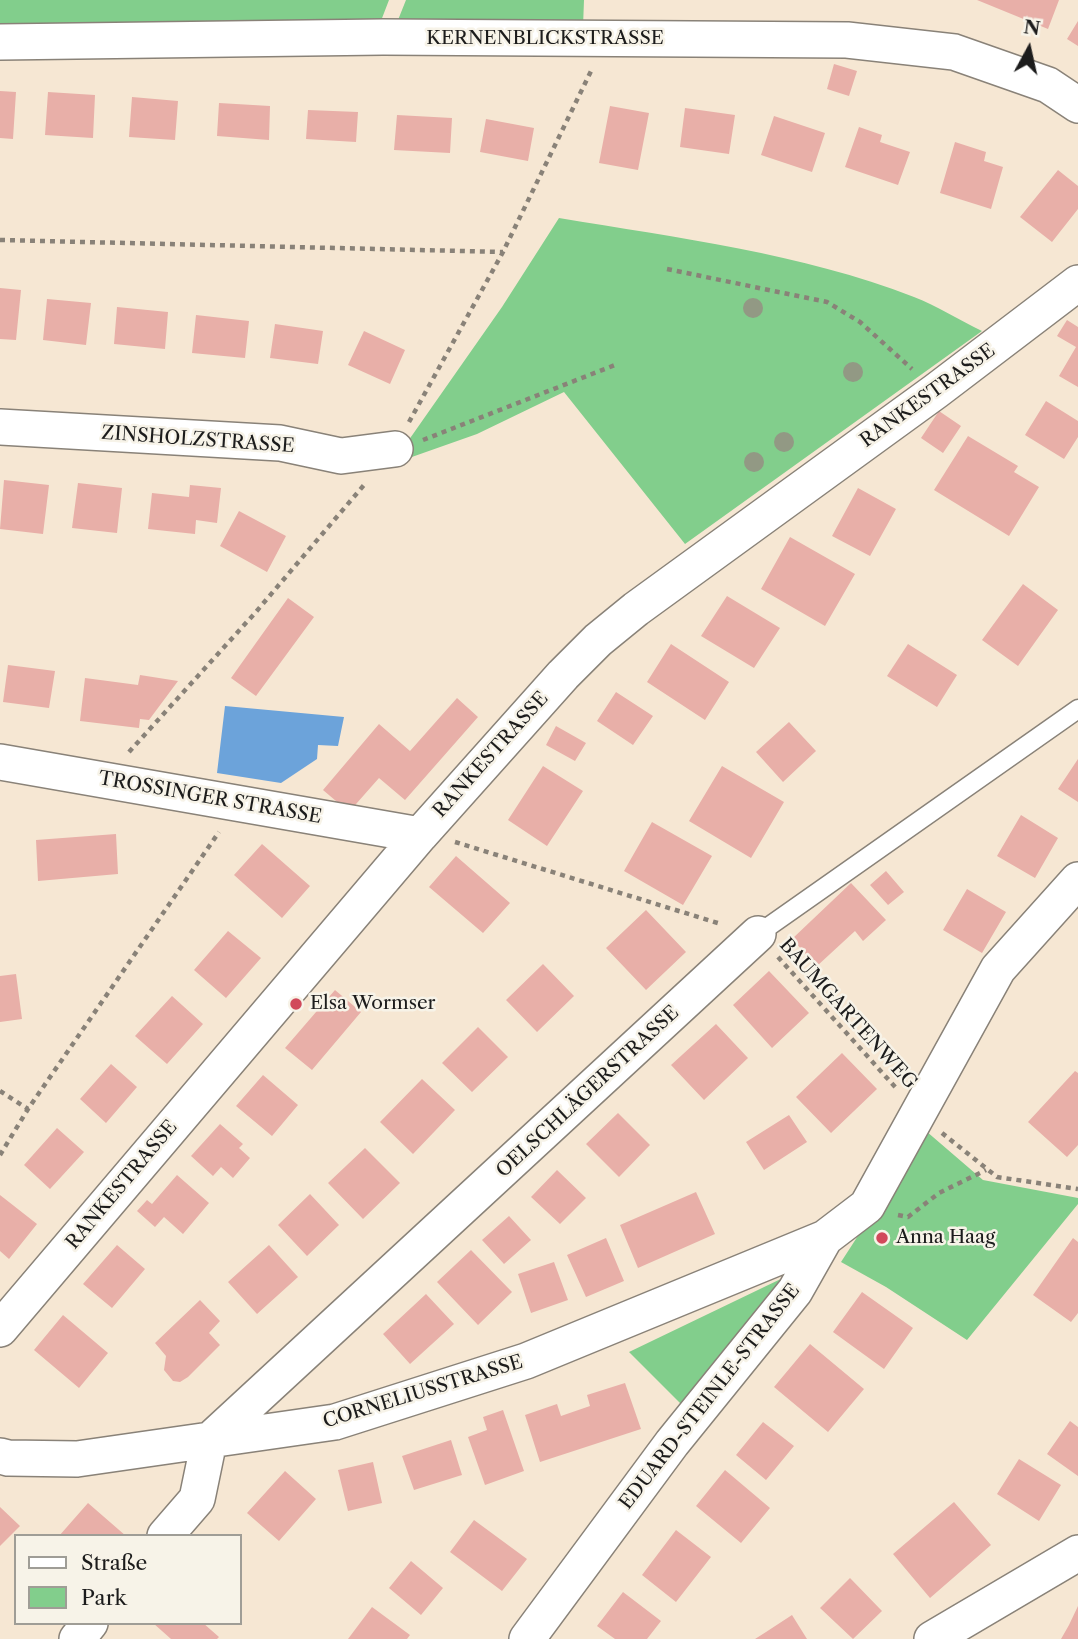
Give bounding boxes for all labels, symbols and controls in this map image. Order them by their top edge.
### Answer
north arrow [994,14,1064,84]
text: N [1022,15,1042,40]
street label: KERNENBLICKSTRASSE [426,28,664,50]
street label: RANKESTRASSE [856,339,1000,453]
street label: ZINSHOLZSTRASSE [101,422,295,458]
street label: RANKESTRASSE [429,688,553,822]
street label: TROSSINGER STRASSE [97,767,323,829]
street label: BAUMGARTENWEG [774,934,922,1094]
place label: Elsa Wormser [310,993,436,1015]
marker: Elsa Wormser [288,996,304,1012]
street label: OELSCHLÄGERSTRASSE [492,1001,684,1183]
street label: RANKESTRASSE [62,1116,182,1254]
place label: Anna Haag [896,1227,995,1249]
marker: Anna Haag [874,1230,890,1246]
street label: EDUARD-STEINLE-STRASSE [615,1280,805,1514]
street label: CORNELIUSSTRASSE [320,1351,526,1433]
legend [14,1534,242,1625]
text: Straße [81,1550,147,1575]
text: Park [81,1585,127,1610]

